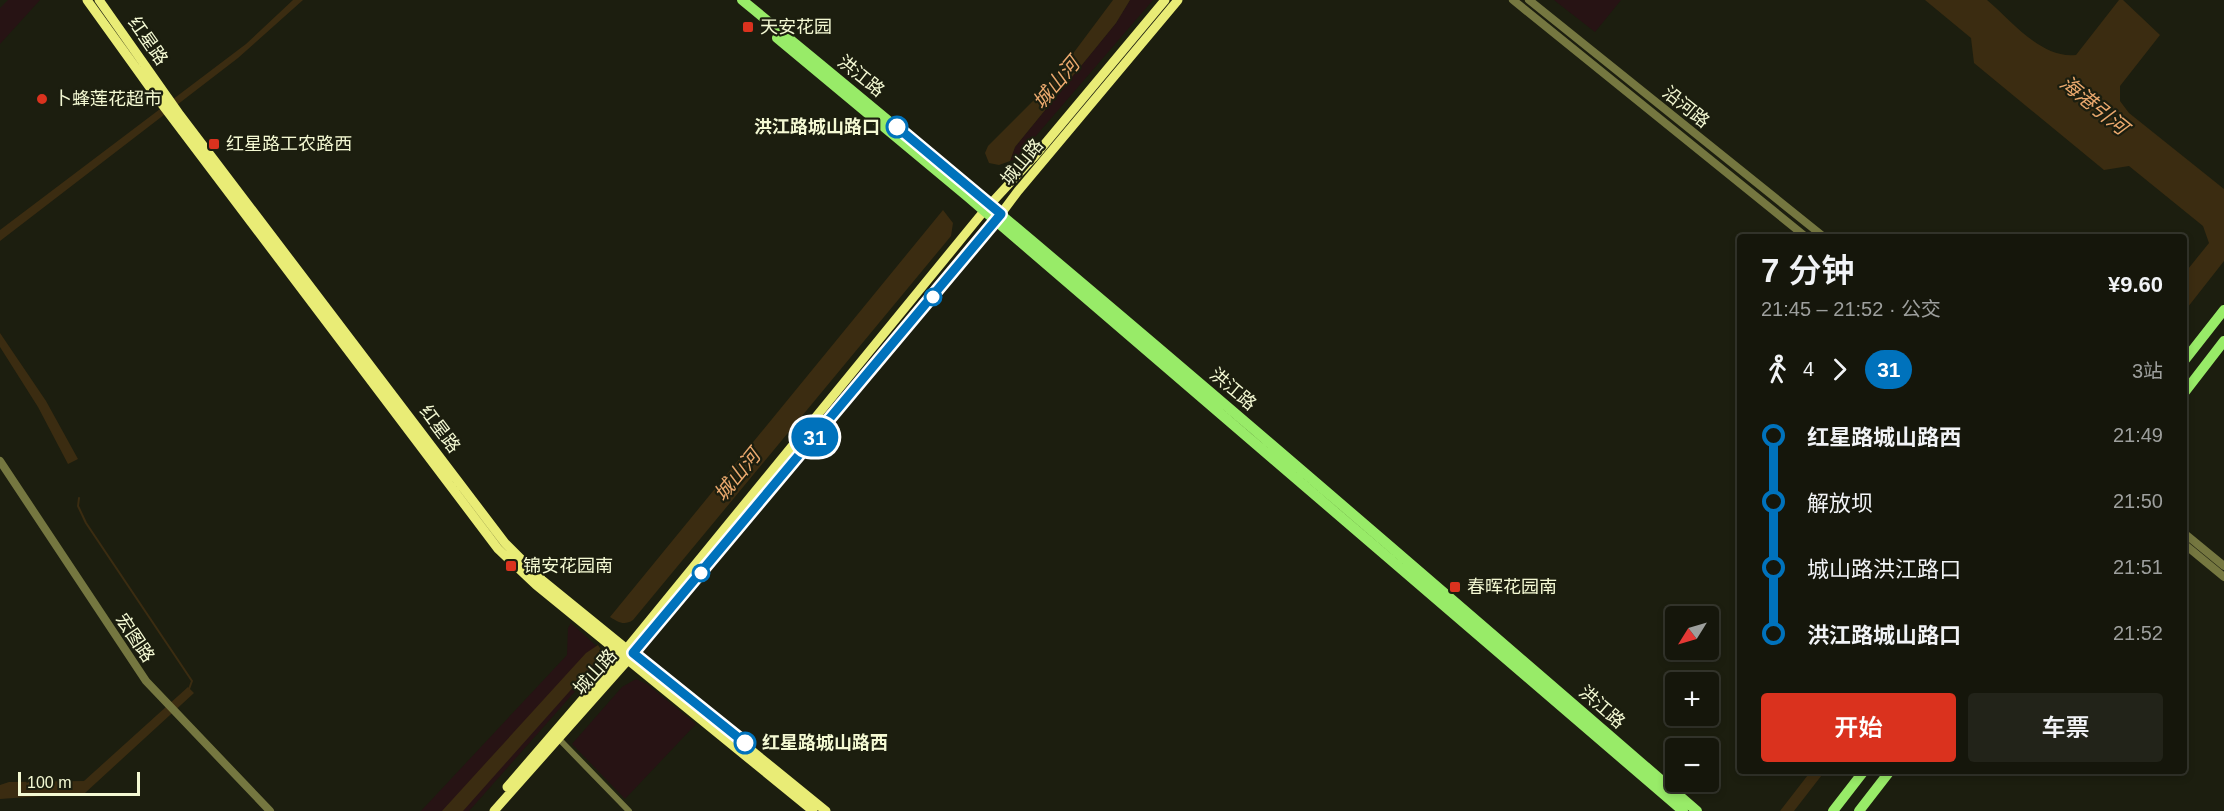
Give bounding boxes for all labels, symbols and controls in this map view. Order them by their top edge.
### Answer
street label: 红星路 [124,13,172,69]
place label: 天安花园 [760,17,832,37]
marker: 天安花园 [741,20,755,34]
water label: 城山河 [1028,50,1086,113]
street label: 洪江路 [834,51,888,101]
water label: 海港引河 [2056,71,2135,141]
street label: 沿河路 [1659,82,1713,132]
place label: 卜蜂莲花超市 [54,89,162,109]
marker: 卜蜂莲花超市 [35,92,49,106]
marker: 洪江路城山路口 [886,116,908,138]
place label: 洪江路城山路口 [754,117,880,137]
place label: 红星路工农路西 [226,134,352,154]
street label: 城山路 [997,135,1047,189]
marker: 红星路工农路西 [207,137,221,151]
text: 7 分钟 [1761,252,1855,289]
text: ¥9.60 [2108,272,2163,297]
unlabelled marker [924,288,942,306]
text: 21:45 – 21:52 · 公交 [1761,298,1941,320]
icon: walk [1761,353,1794,386]
icon: forward [1823,353,1856,386]
text: 4 [1803,358,1814,380]
text: 31 [1877,358,1900,381]
text: 3站 [2132,360,2163,382]
street label: 洪江路 [1206,364,1260,414]
street label: 红星路 [416,401,464,457]
line badge: 31 [788,418,842,456]
text: 21:49 [2113,424,2163,446]
text: 红星路城山路西 [1807,425,1961,450]
text: 31 [803,426,827,449]
water label: 城山河 [710,442,767,505]
text: 21:50 [2113,490,2163,512]
text: 解放坝 [1807,491,1873,516]
place label: 锦安花园南 [523,556,613,576]
text: 21:51 [2113,556,2163,578]
text: 城山路洪江路口 [1807,557,1961,582]
marker: 锦安花园南 [504,559,518,573]
unlabelled marker [692,564,710,582]
place label: 春晖花园南 [1467,577,1557,597]
marker: 春晖花园南 [1448,580,1462,594]
north arrow [1665,606,1719,660]
map controls [1665,606,1719,792]
street label: 宏图路 [112,610,158,666]
text: 21:52 [2113,622,2163,644]
text: 洪江路城山路口 [1807,623,1961,648]
street label: 城山路 [570,645,620,699]
button: + [1665,672,1719,726]
street label: 洪江路 [1575,682,1629,732]
button: 开始 [1761,693,1956,762]
button: 车票 [1968,693,2163,762]
marker: 红星路城山路西 [734,732,756,754]
place label: 红星路城山路西 [762,733,888,753]
button: − [1665,738,1719,792]
scale bar [18,769,140,796]
text: 100 m [27,774,71,791]

